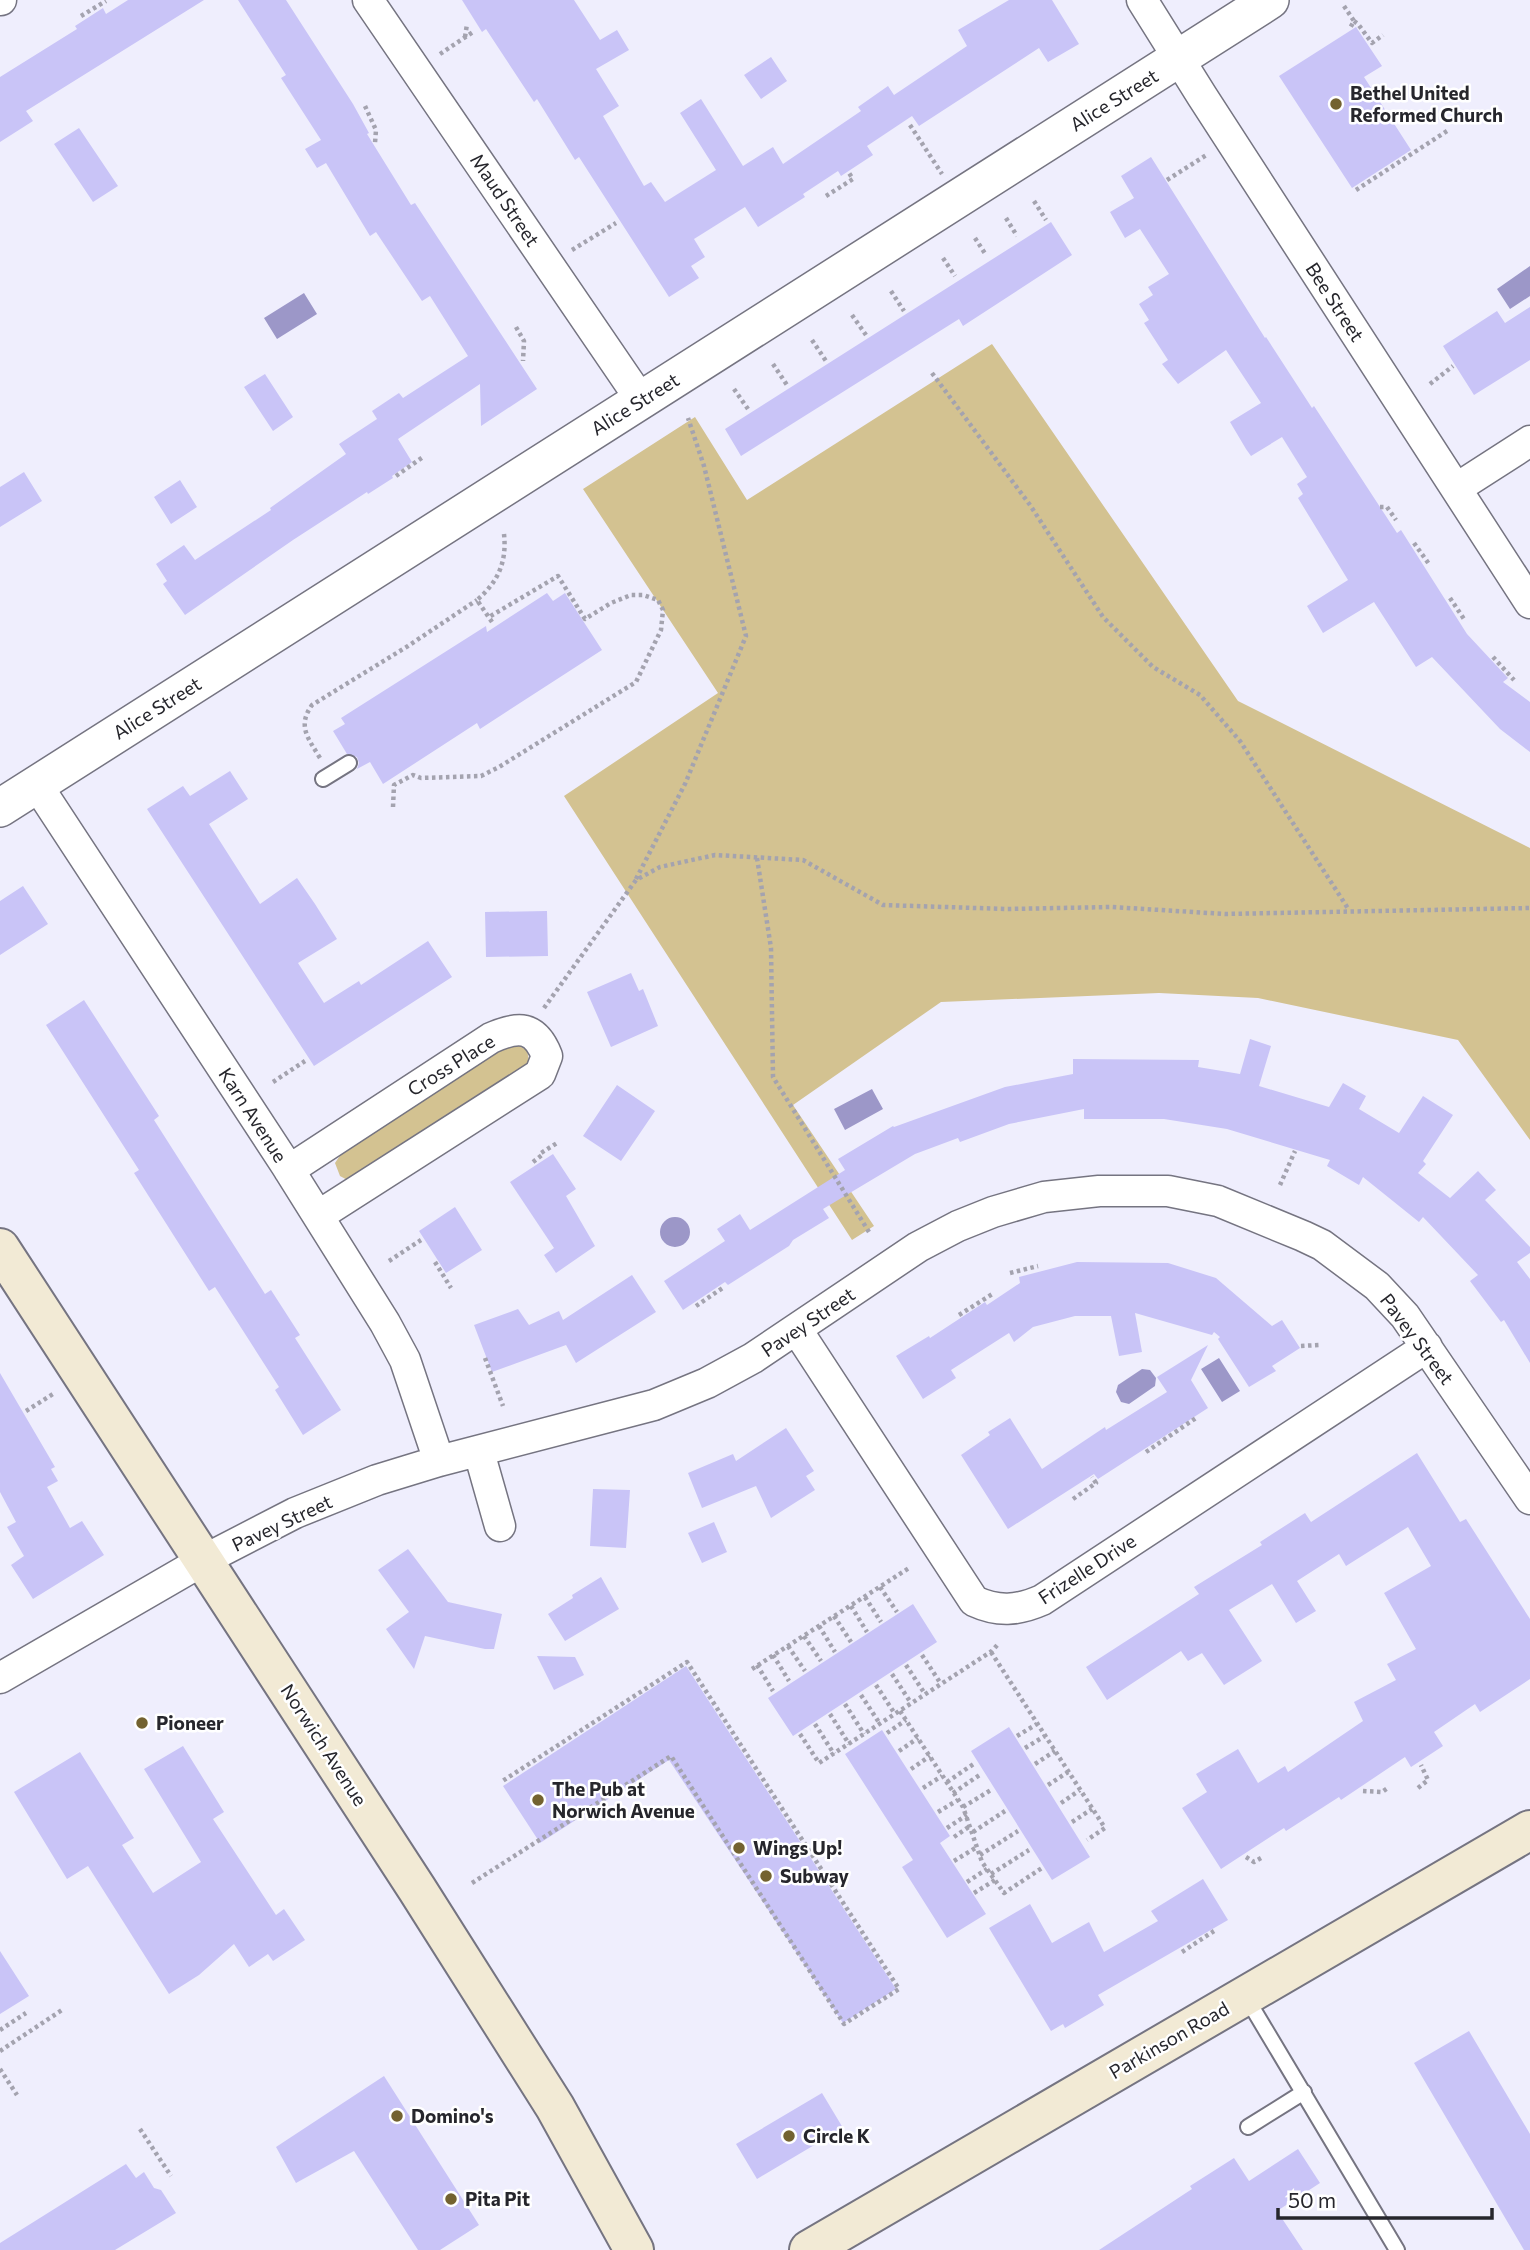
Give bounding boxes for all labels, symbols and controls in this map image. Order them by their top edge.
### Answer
street label: Alice Street [1065,63,1162,136]
place label: Bethel United Reformed Church [1350,81,1503,126]
marker: Bethel United Reformed Church [1328,96,1344,112]
street label: Maud Street [466,149,545,251]
street label: Bee Street [1301,258,1370,346]
street label: Alice Street [586,367,683,440]
street label: Alice Street [108,671,205,744]
street label: Cross Place [403,1029,499,1100]
street label: Karn Avenue [214,1063,293,1166]
street label: Pavey Street [757,1282,859,1361]
street label: Pavey Street [1376,1289,1459,1389]
street label: Pavey Street [228,1489,336,1556]
street label: Frizelle Drive [1034,1529,1140,1609]
street label: Norwich Avenue [276,1679,372,1810]
place label: Pioneer [156,1711,224,1734]
marker: Pioneer [134,1715,150,1731]
place label: The Pub at Norwich Avenue [552,1777,695,1822]
marker: The Pub at Norwich Avenue [530,1792,546,1808]
place label: Wings Up! [753,1836,842,1859]
marker: Wings Up! [731,1840,747,1856]
place label: Subway [780,1864,850,1887]
marker: Subway [758,1868,774,1884]
street label: Parkinson Road [1105,1996,1233,2083]
place label: Domino's [411,2104,494,2127]
marker: Domino's [389,2108,405,2124]
place label: Circle K [803,2124,870,2147]
marker: Circle K [781,2128,797,2144]
scale bar [1278,2176,1492,2220]
place label: Pita Pit [465,2187,530,2210]
text: 50 m [1288,2187,1336,2212]
marker: Pita Pit [443,2191,459,2207]

